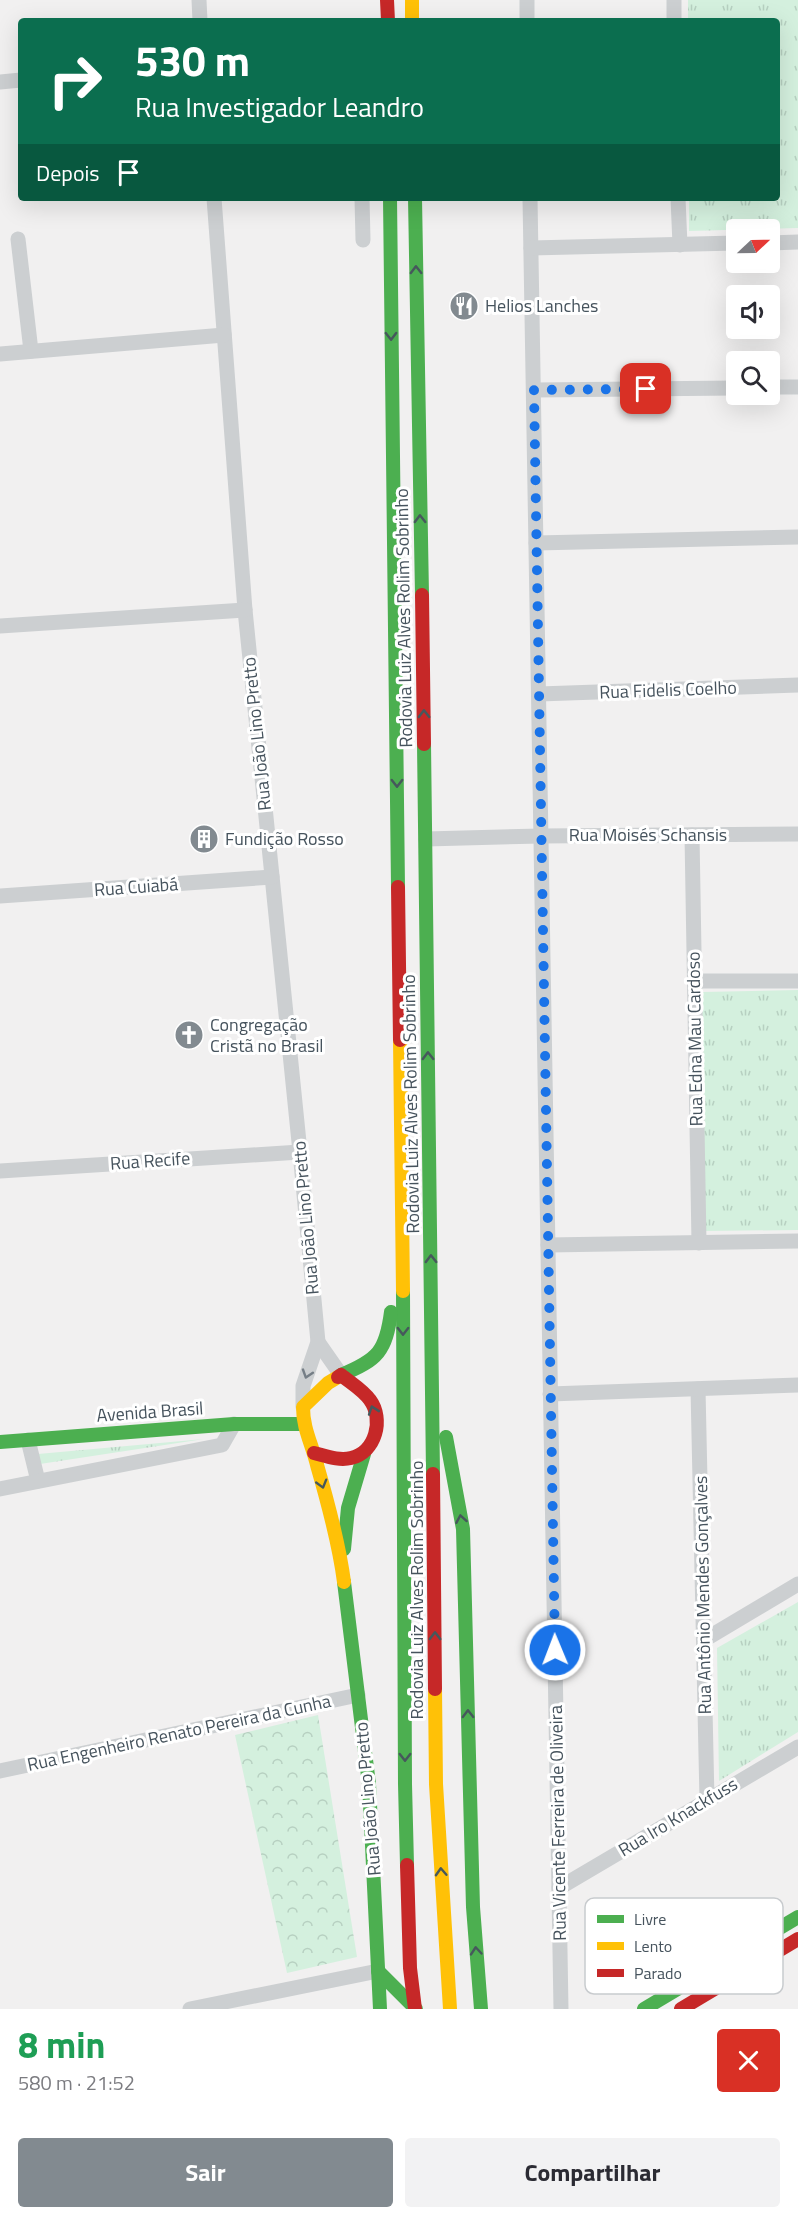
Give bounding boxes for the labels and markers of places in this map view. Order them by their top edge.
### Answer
restaurant icon: Helios Lanches [448,290,480,322]
place label: Helios Lanches [485,292,598,319]
pin [620,363,671,414]
building icon: Fundição Rosso [188,823,220,855]
place label: Fundição Rosso [225,825,344,852]
place label: Congregação Cristã no Brasil [210,1011,324,1059]
church icon: Congregação Cristã no Brasil [173,1019,205,1051]

